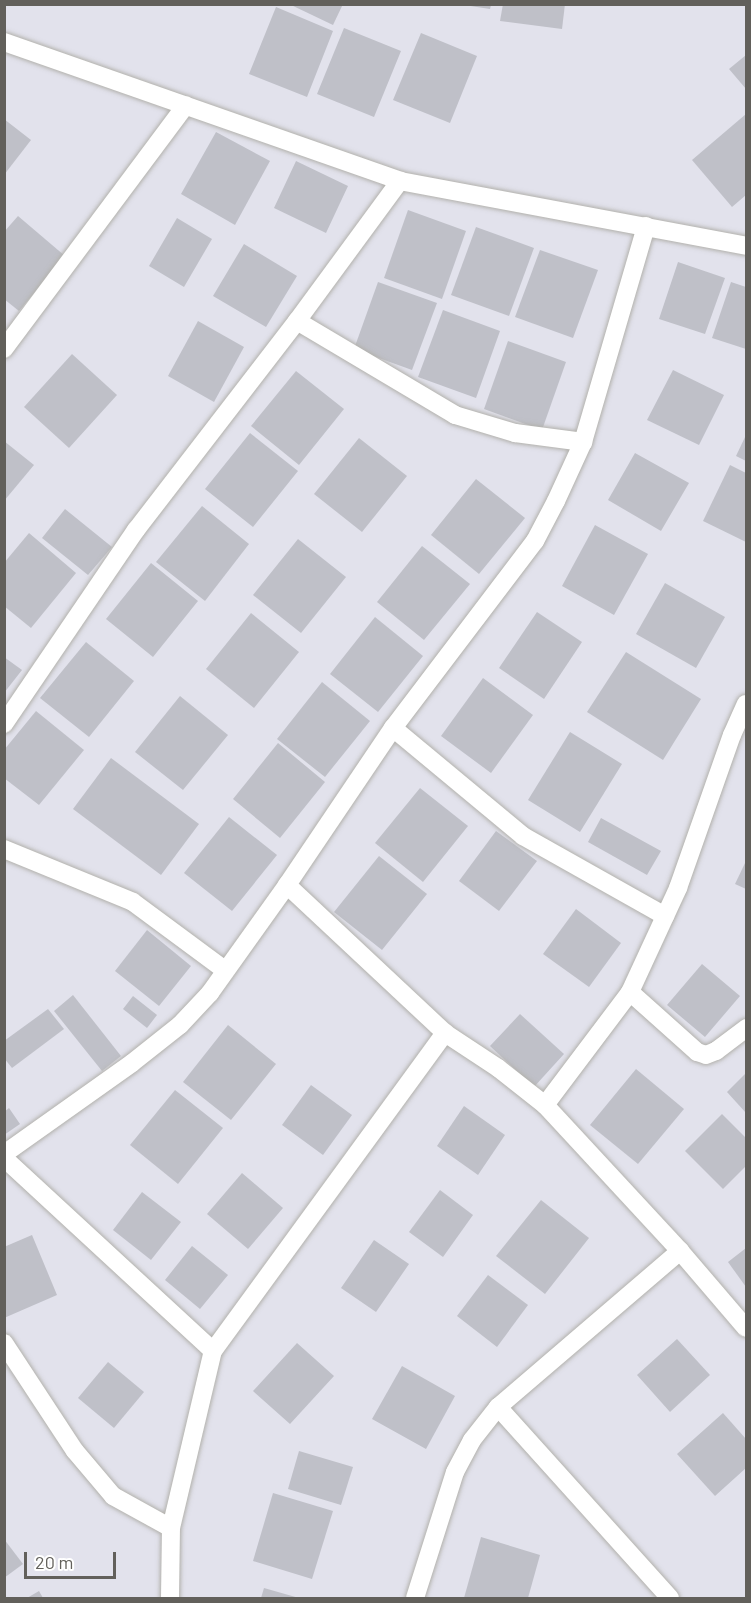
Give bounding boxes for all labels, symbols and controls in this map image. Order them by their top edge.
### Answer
scale bar [27,1540,118,1578]
text: 20 m [35,1551,73,1573]

